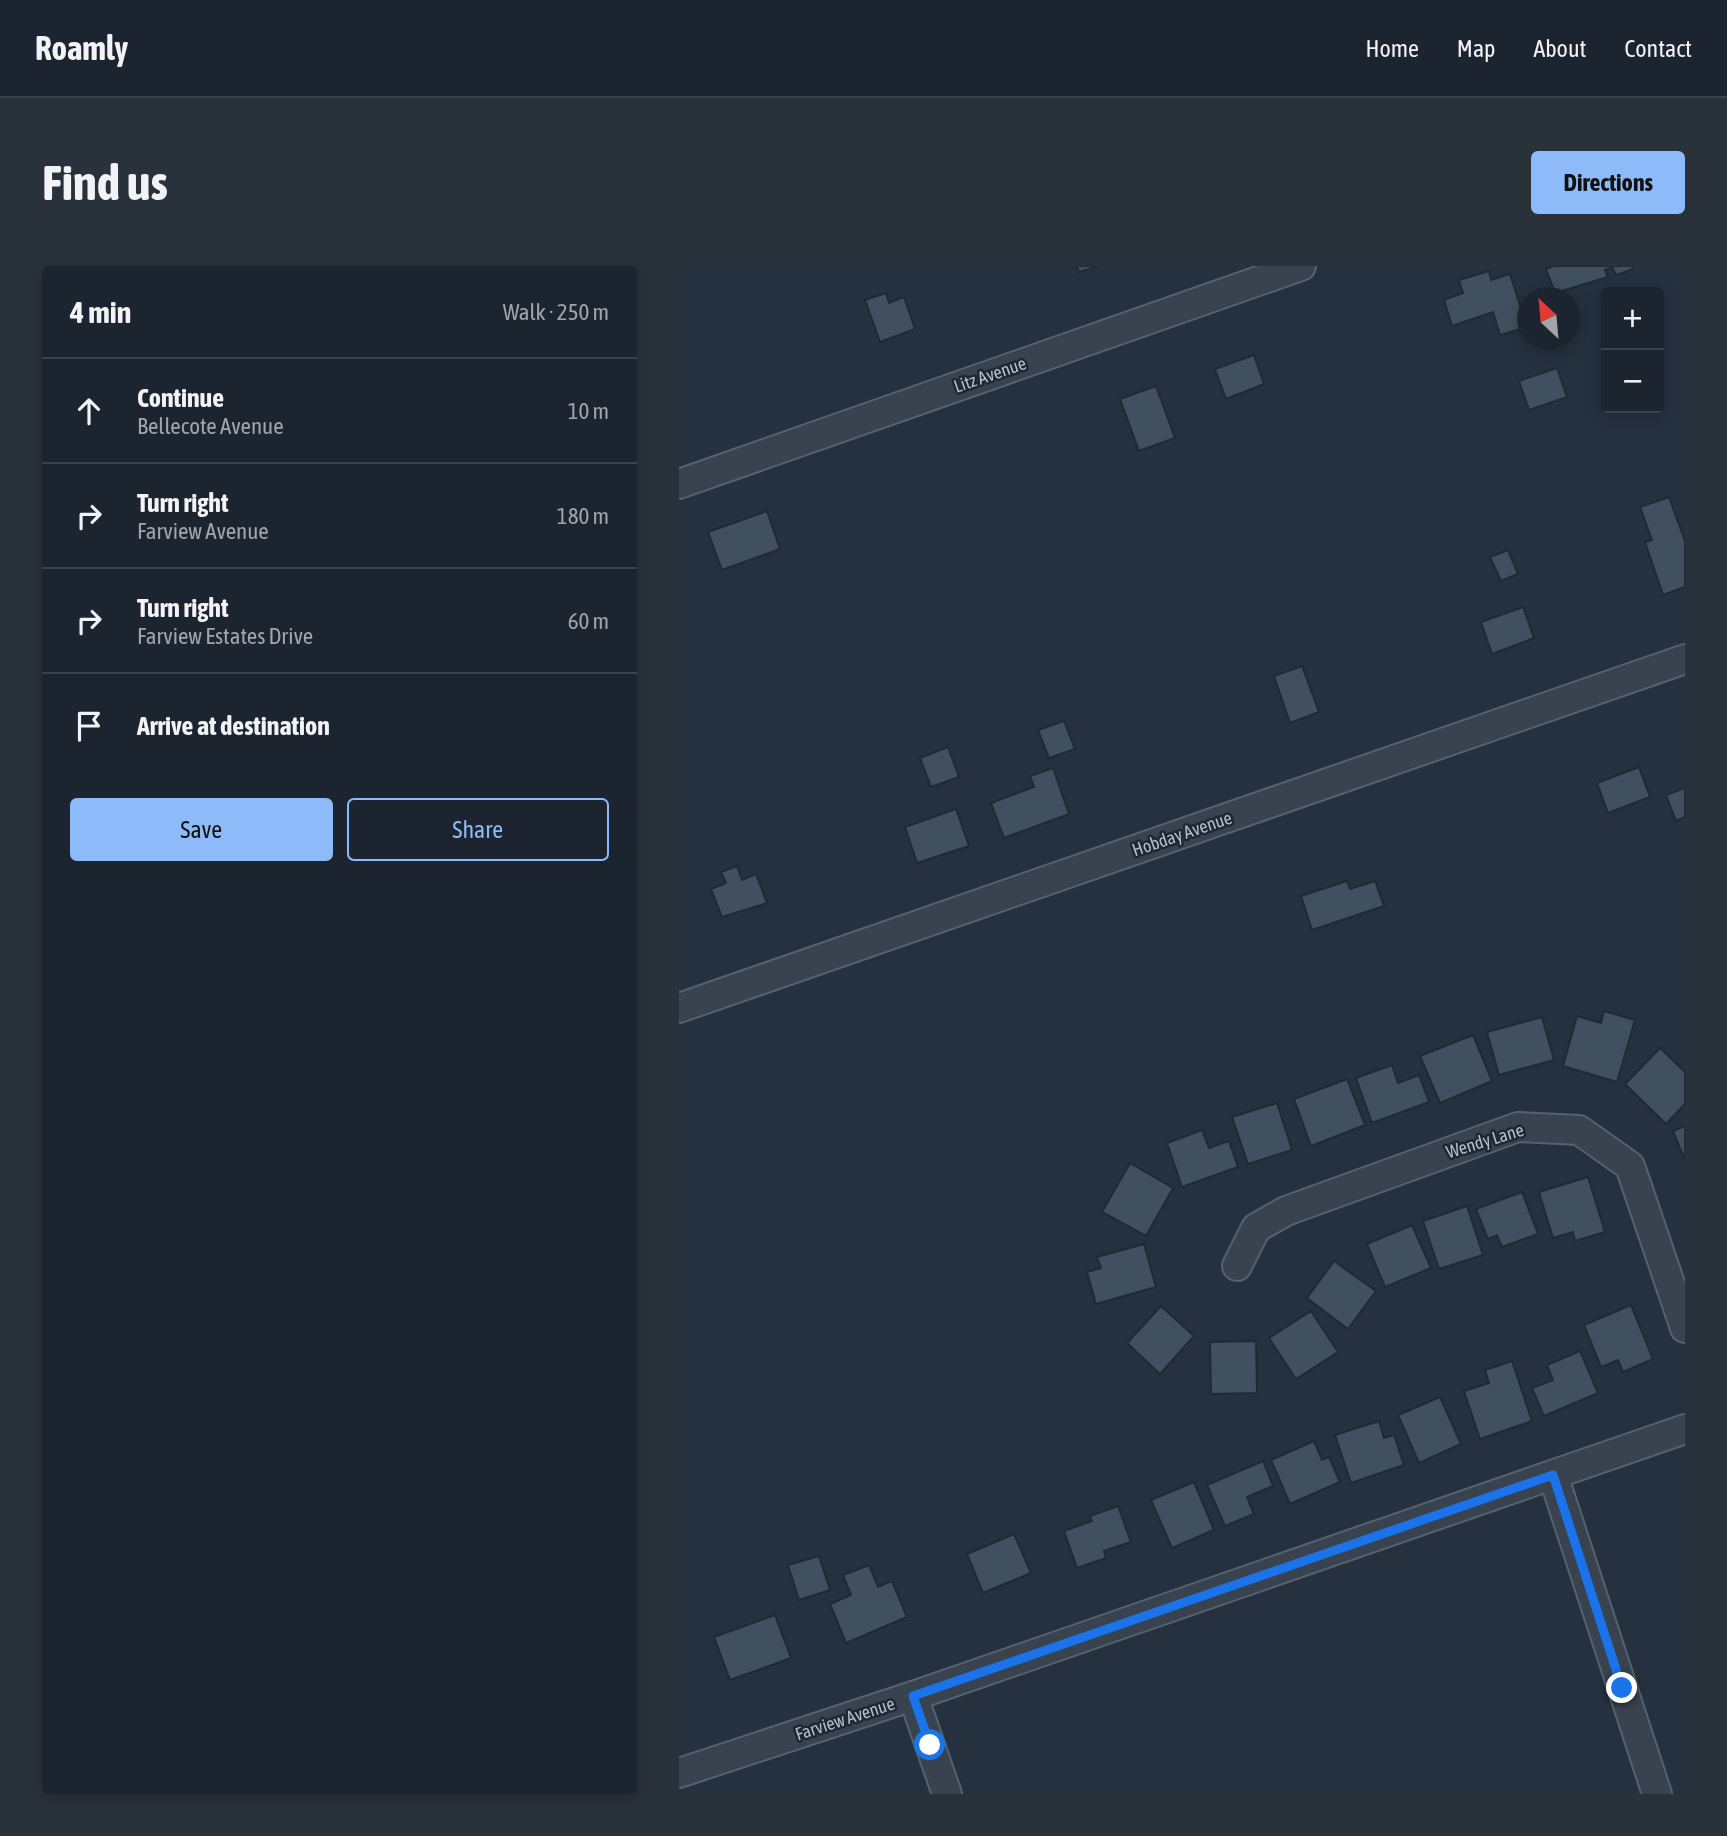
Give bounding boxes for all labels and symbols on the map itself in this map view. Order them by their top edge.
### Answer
north arrow [1517,287,1580,350]
street label: Litz Avenue [951,352,1029,397]
street label: Hobday Avenue [1129,807,1234,860]
street label: Wendy Lane [1443,1119,1526,1162]
route end [1606,1672,1637,1703]
street label: Farview Avenue [793,1693,897,1744]
route start [914,1729,945,1760]

